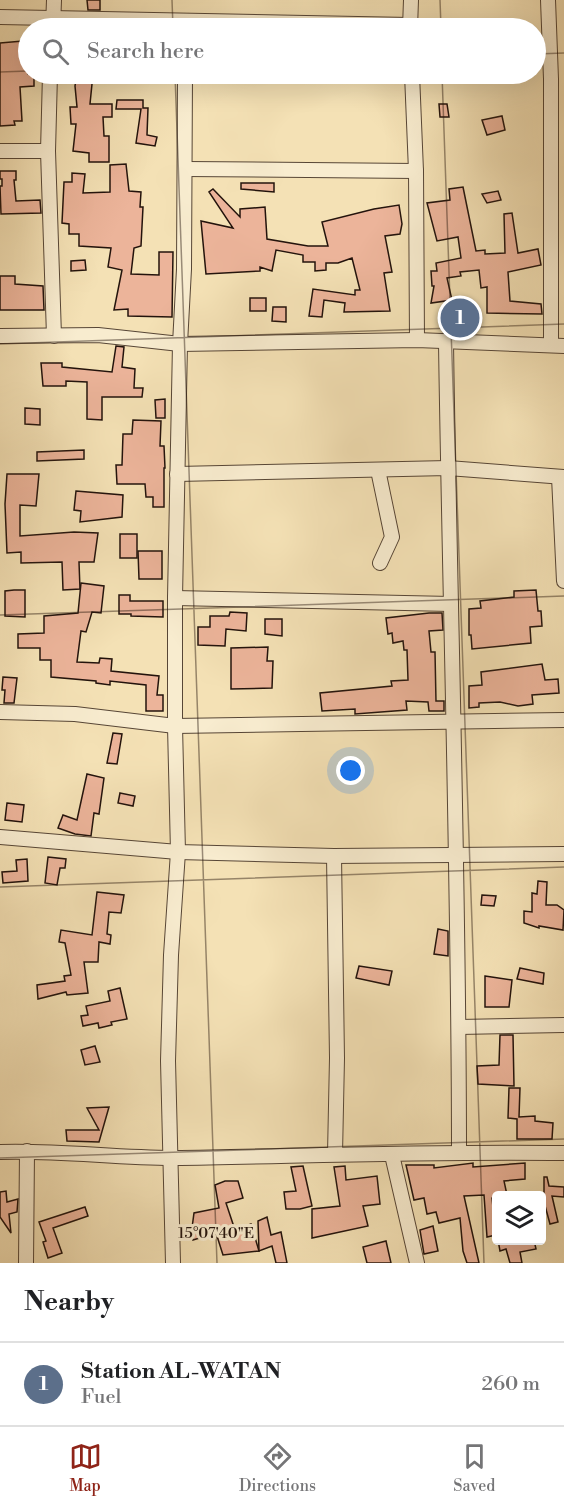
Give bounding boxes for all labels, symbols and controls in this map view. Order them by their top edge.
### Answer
search box [18,18,546,84]
icon: search [39,35,72,68]
text: Search here [87,38,204,65]
pin: 1 [440,296,480,340]
your location [336,756,365,785]
map controls [492,1191,546,1245]
button: layers [492,1191,546,1245]
text: 15°07'40"E [178,1224,254,1243]
text: Nearby [24,1286,114,1318]
text: Station AL-WATAN [81,1358,281,1385]
text: 1 [39,1372,48,1397]
text: 260 m [482,1372,540,1397]
text: Fuel [81,1385,121,1410]
tab: Map [69,1440,102,1496]
tab: Directions [239,1440,316,1496]
tab: Saved [453,1440,495,1496]

